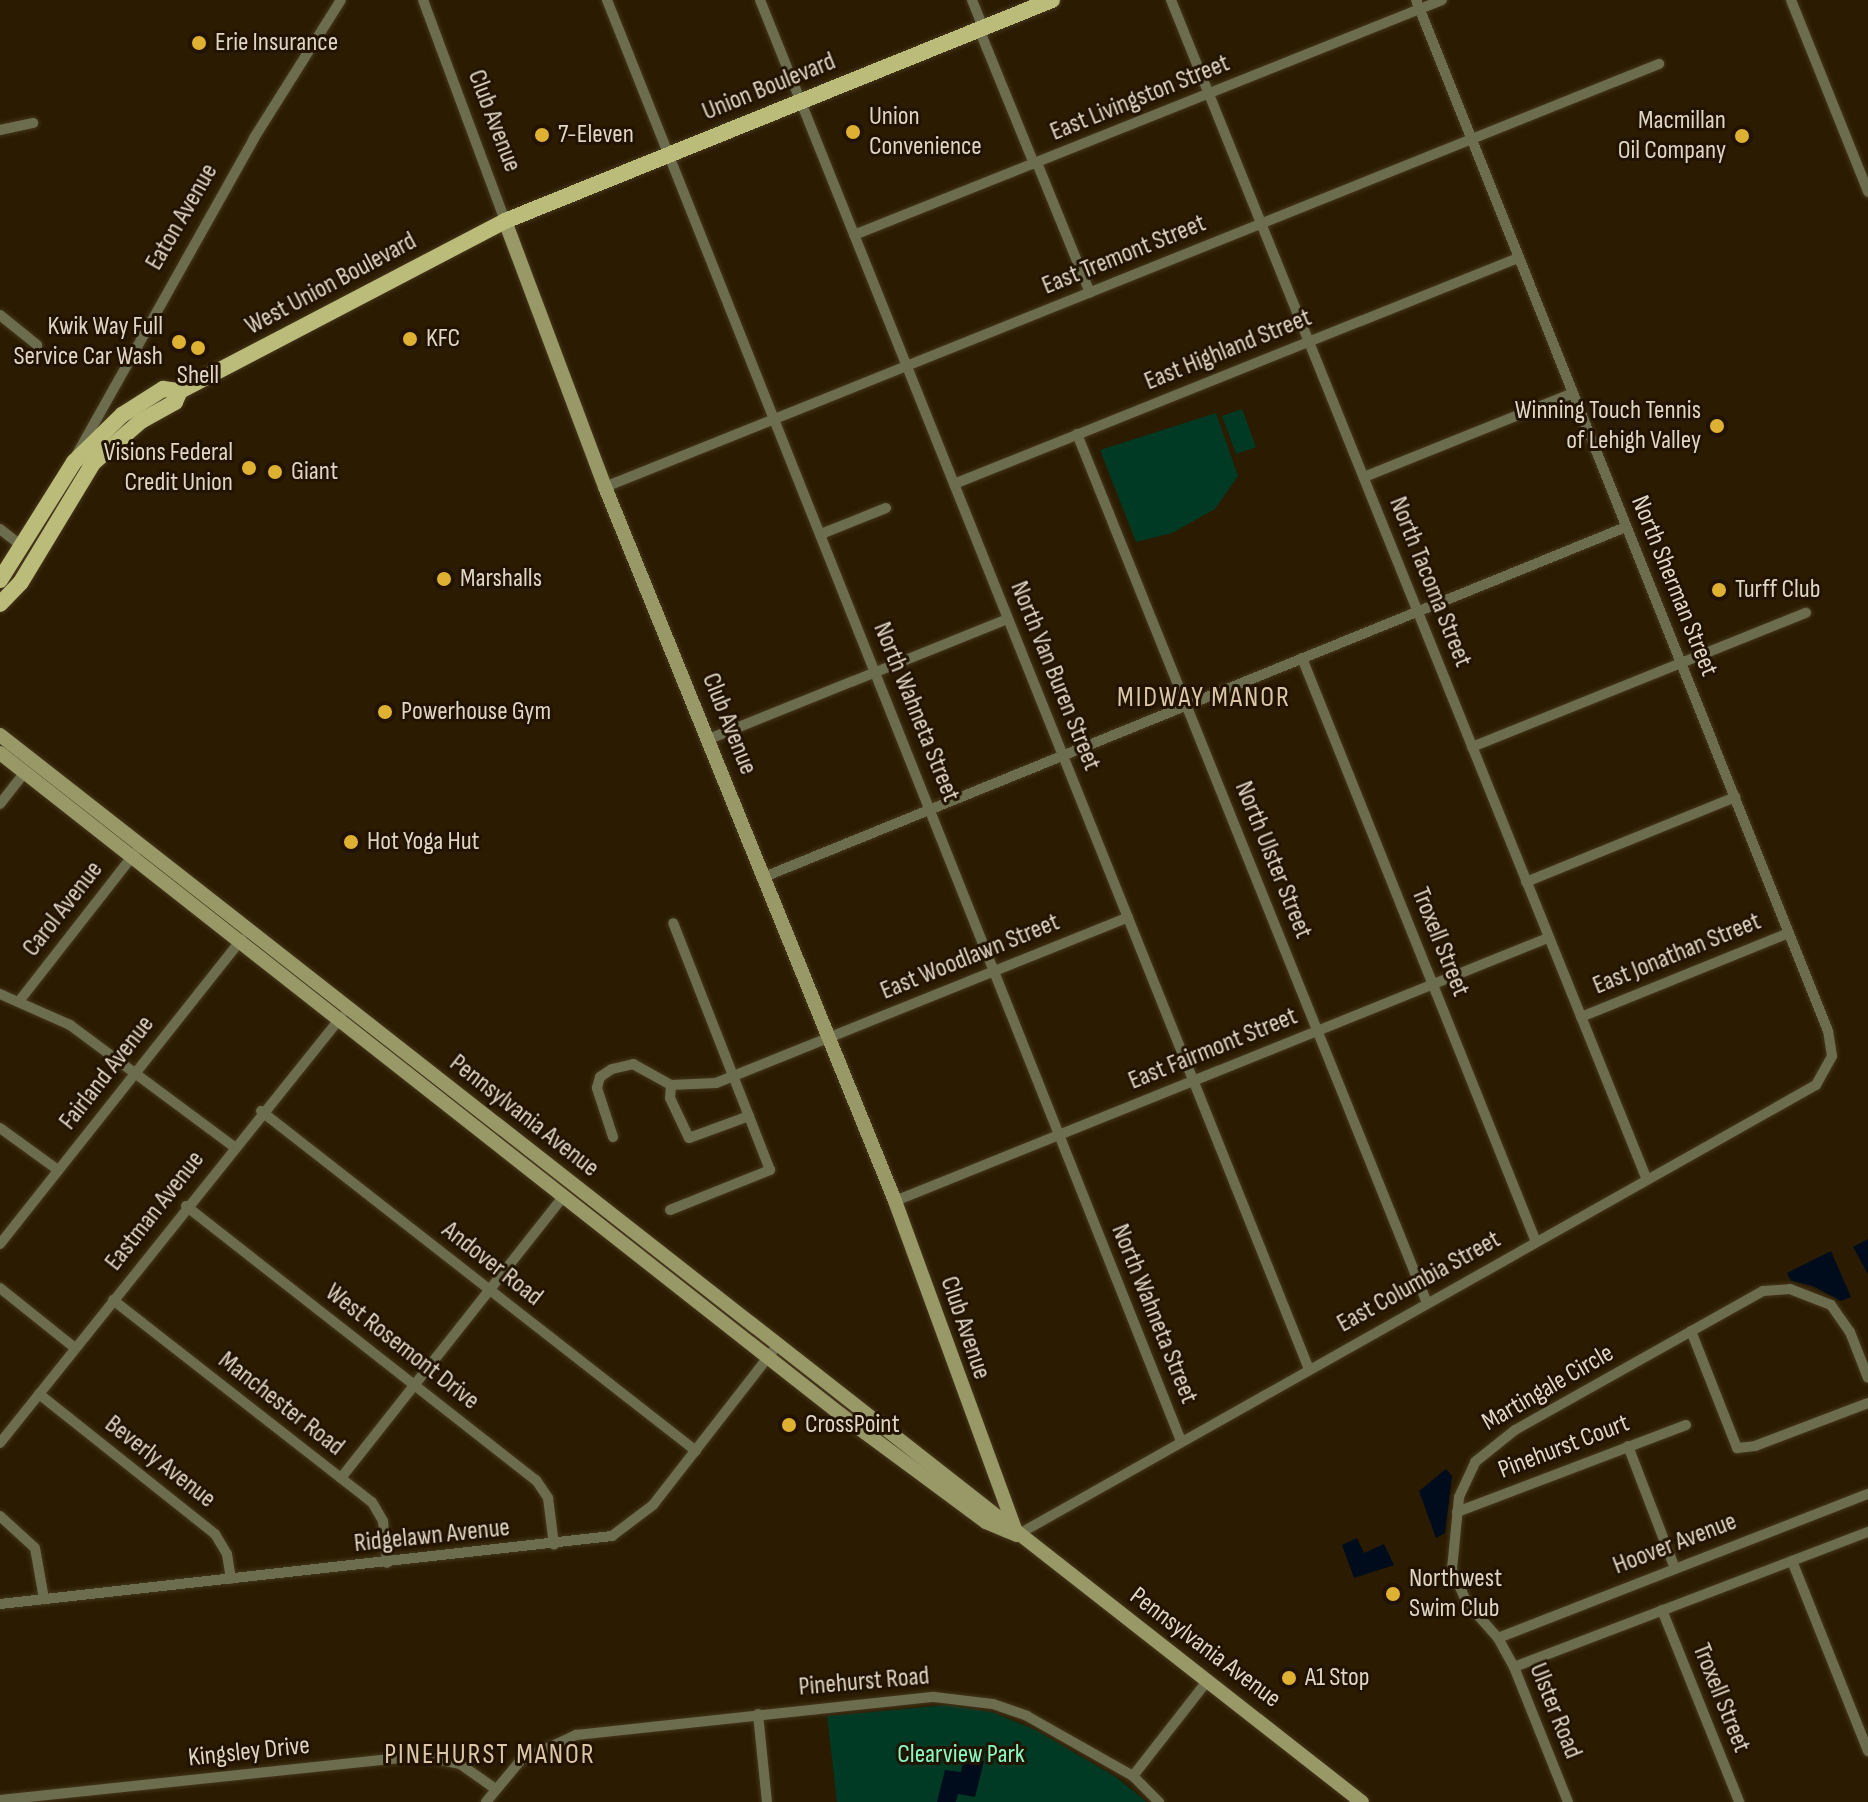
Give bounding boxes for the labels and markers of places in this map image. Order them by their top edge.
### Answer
place label: Erie Insurance [215,27,338,59]
marker: Erie Insurance [190,34,208,52]
place label: Union Convenience [869,101,982,162]
place label: Macmillan Oil Company [1618,105,1726,166]
place label: 7-Eleven [558,119,634,151]
marker: Union Convenience [844,123,862,141]
marker: 7-Eleven [533,126,551,144]
marker: Macmillan Oil Company [1733,127,1751,145]
place label: Kwik Way Full Service Car Wash [14,311,163,372]
place label: KFC [426,323,460,355]
marker: KFC [401,330,419,348]
marker: Kwik Way Full Service Car Wash [170,333,188,351]
marker: Shell [189,339,207,357]
place label: Shell [177,360,219,392]
place label: Winning Touch Tennis of Lehigh Valley [1515,395,1701,456]
marker: Winning Touch Tennis of Lehigh Valley [1708,417,1726,435]
place label: Visions Federal Credit Union [104,437,233,498]
place label: Giant [291,456,338,488]
marker: Visions Federal Credit Union [240,459,258,477]
marker: Giant [266,463,284,481]
place label: Marshalls [460,563,542,595]
marker: Marshalls [435,570,453,588]
place label: Turff Club [1735,574,1821,606]
marker: Turff Club [1710,581,1728,599]
place label: Powerhouse Gym [401,696,551,728]
marker: Powerhouse Gym [376,703,394,721]
place label: Hot Yoga Hut [367,826,479,858]
marker: Hot Yoga Hut [342,833,360,851]
place label: CrossPoint [805,1409,900,1441]
marker: CrossPoint [780,1416,798,1434]
place label: Northwest Swim Club [1409,1563,1502,1624]
marker: Northwest Swim Club [1384,1585,1402,1603]
place label: A1 Stop [1305,1662,1370,1694]
marker: A1 Stop [1280,1669,1298,1687]

